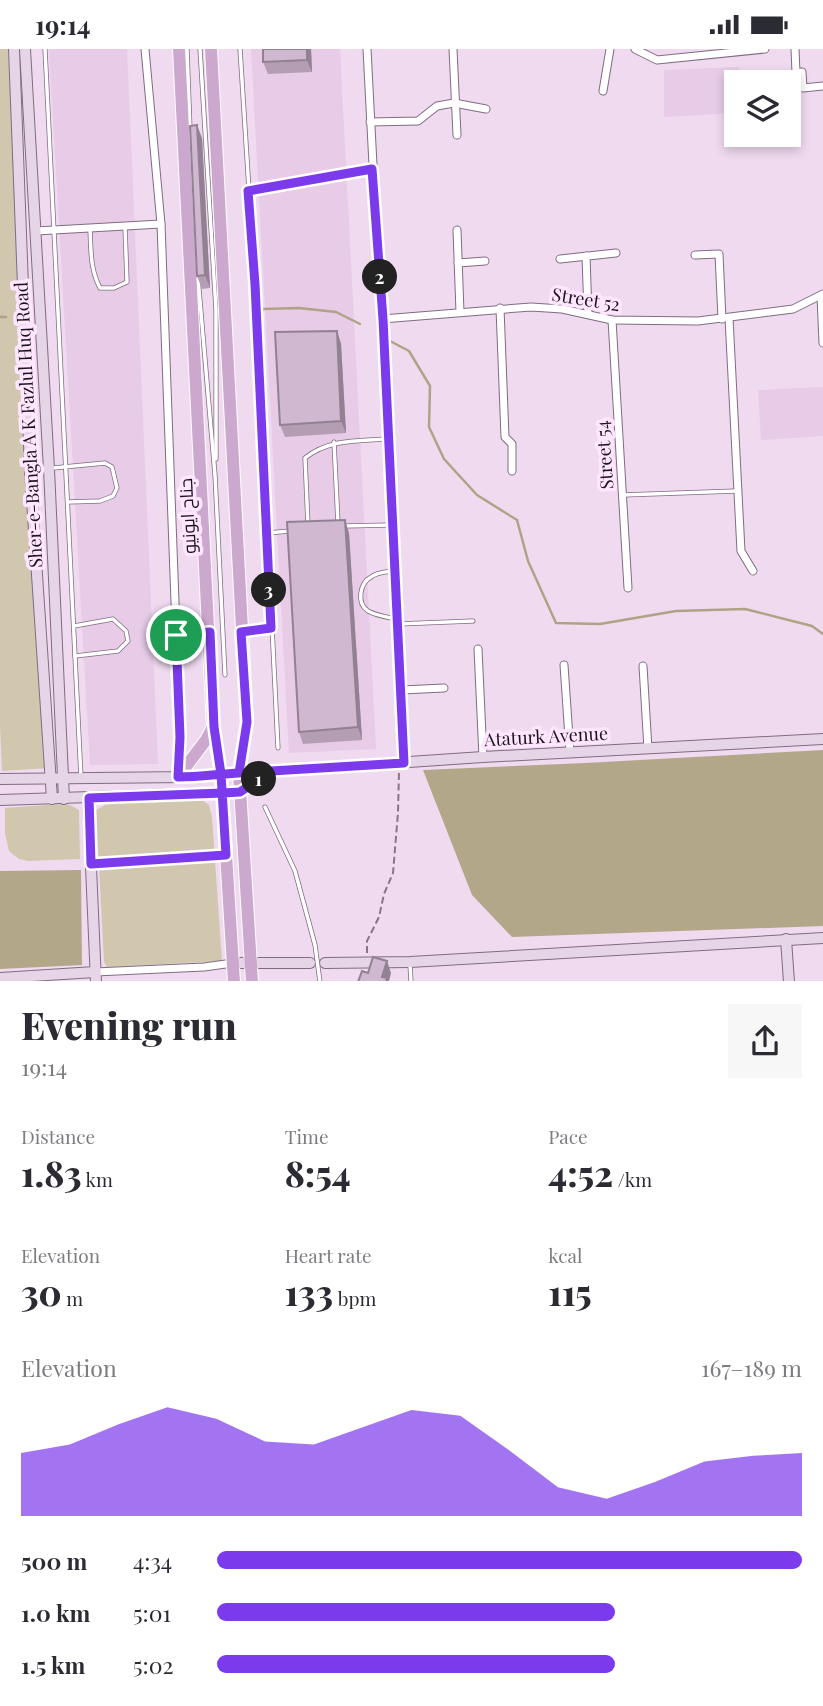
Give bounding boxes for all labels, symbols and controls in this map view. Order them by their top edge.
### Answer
text: 19:14 [35,7,91,42]
map controls [724,70,801,147]
button: layers [724,70,801,147]
pin: 2 [362,259,398,295]
text: 2 [375,263,384,289]
street label: Sher-e-Bangla A K Fazlul Huq Road [8,281,47,569]
street label: Street 52 [550,282,622,316]
street label: Street 54 [590,420,618,490]
street label: جناح ایونیو [173,477,202,555]
pin: 3 [252,573,286,607]
text: 3 [264,576,273,602]
pin [146,605,206,665]
icon: arrive [157,616,195,654]
street label: Ataturk Avenue [482,721,609,751]
pin: 1 [242,761,276,797]
text: 1 [255,765,262,791]
text: Evening run [21,999,237,1050]
button: share [728,1004,802,1078]
text: 19:14 [21,1051,67,1082]
text: Distance [21,1123,95,1149]
text: Time [285,1123,329,1149]
text: Pace [548,1123,588,1149]
text: 1.83 [21,1149,81,1196]
text: 8:54 [285,1149,351,1196]
text: 4:52 [548,1149,613,1196]
text: km [81,1166,113,1192]
text: /km [613,1166,652,1192]
text: Elevation [21,1242,100,1268]
text: Heart rate [285,1242,372,1268]
text: kcal [548,1242,582,1268]
text: 30 [21,1268,62,1315]
text: 133 [285,1268,333,1315]
text: 115 [548,1268,592,1315]
text: m [62,1285,83,1311]
text: bpm [333,1285,376,1311]
text: Elevation [21,1352,117,1383]
text: 167–189 m [701,1352,802,1383]
text: 500 m [21,1545,87,1576]
text: 4:34 [133,1545,172,1576]
text: 1.0 km [21,1597,90,1628]
text: 5:01 [133,1597,171,1628]
text: 1.5 km [21,1649,85,1680]
text: 5:02 [133,1649,173,1680]

